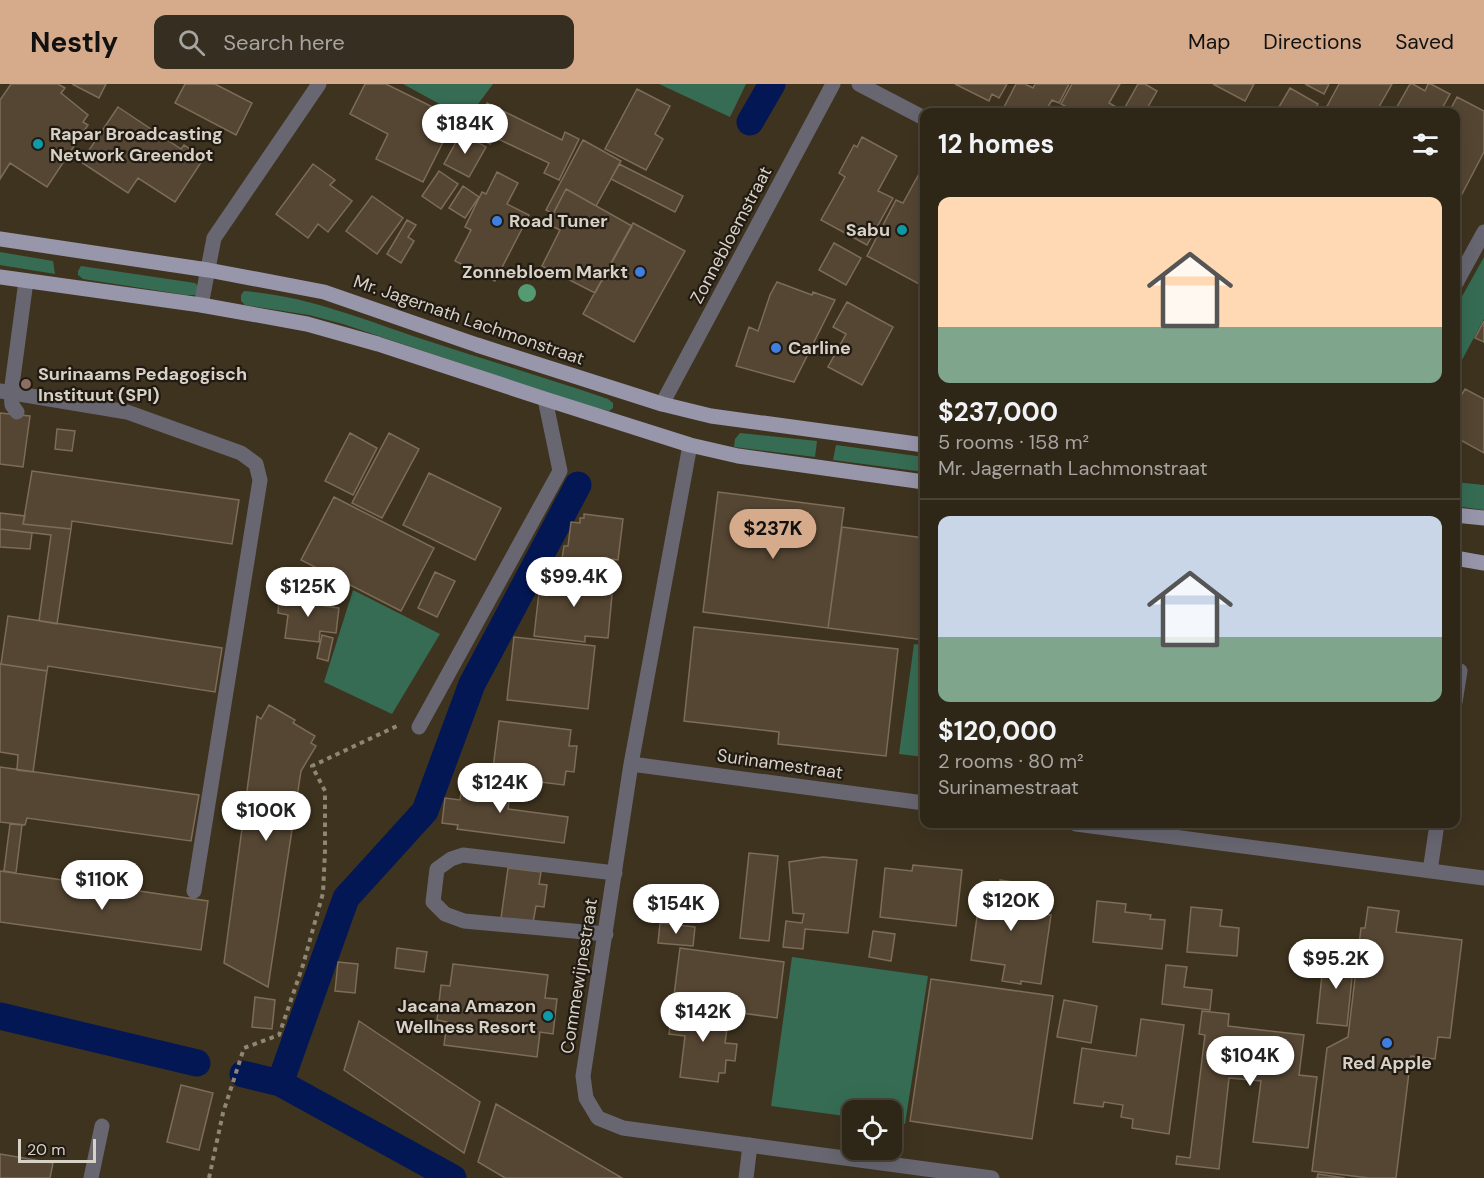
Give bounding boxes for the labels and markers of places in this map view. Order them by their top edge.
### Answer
pin: $184K [423,104,507,155]
place label: Rapar Broadcasting Network Greendot [50,122,223,167]
marker: Rapar Broadcasting Network Greendot [31,137,45,151]
place label: Road Tuner [509,209,608,233]
marker: Road Tuner [490,214,504,228]
place label: Sabu [846,218,890,242]
marker: Sabu [895,223,909,237]
place label: Zonnebloem Markt [462,260,628,284]
marker: Zonnebloem Markt [633,265,647,279]
place label: Carline [788,336,851,360]
marker: Carline [769,341,783,355]
place label: Surinaams Pedagogisch Instituut (SPI) [38,362,247,407]
marker: Surinaams Pedagogisch Instituut (SPI) [19,377,33,391]
pin: $237K [731,509,815,560]
pin: $99.4K [525,557,623,608]
pin: $125K [266,567,350,618]
pin: $124K [458,763,542,814]
pin: $100K [224,791,308,842]
pin: $110K [60,860,144,911]
pin: $120K [969,881,1053,932]
pin: $154K [634,884,718,935]
pin: $95.2K [1287,939,1385,990]
pin: $142K [661,992,745,1043]
place label: Jacana Amazon Wellness Resort [396,994,536,1039]
marker: Jacana Amazon Wellness Resort [541,1009,555,1023]
pin: $104K [1208,1036,1292,1087]
marker: Red Apple [1380,1036,1394,1050]
place label: Red Apple [1342,1051,1432,1075]

